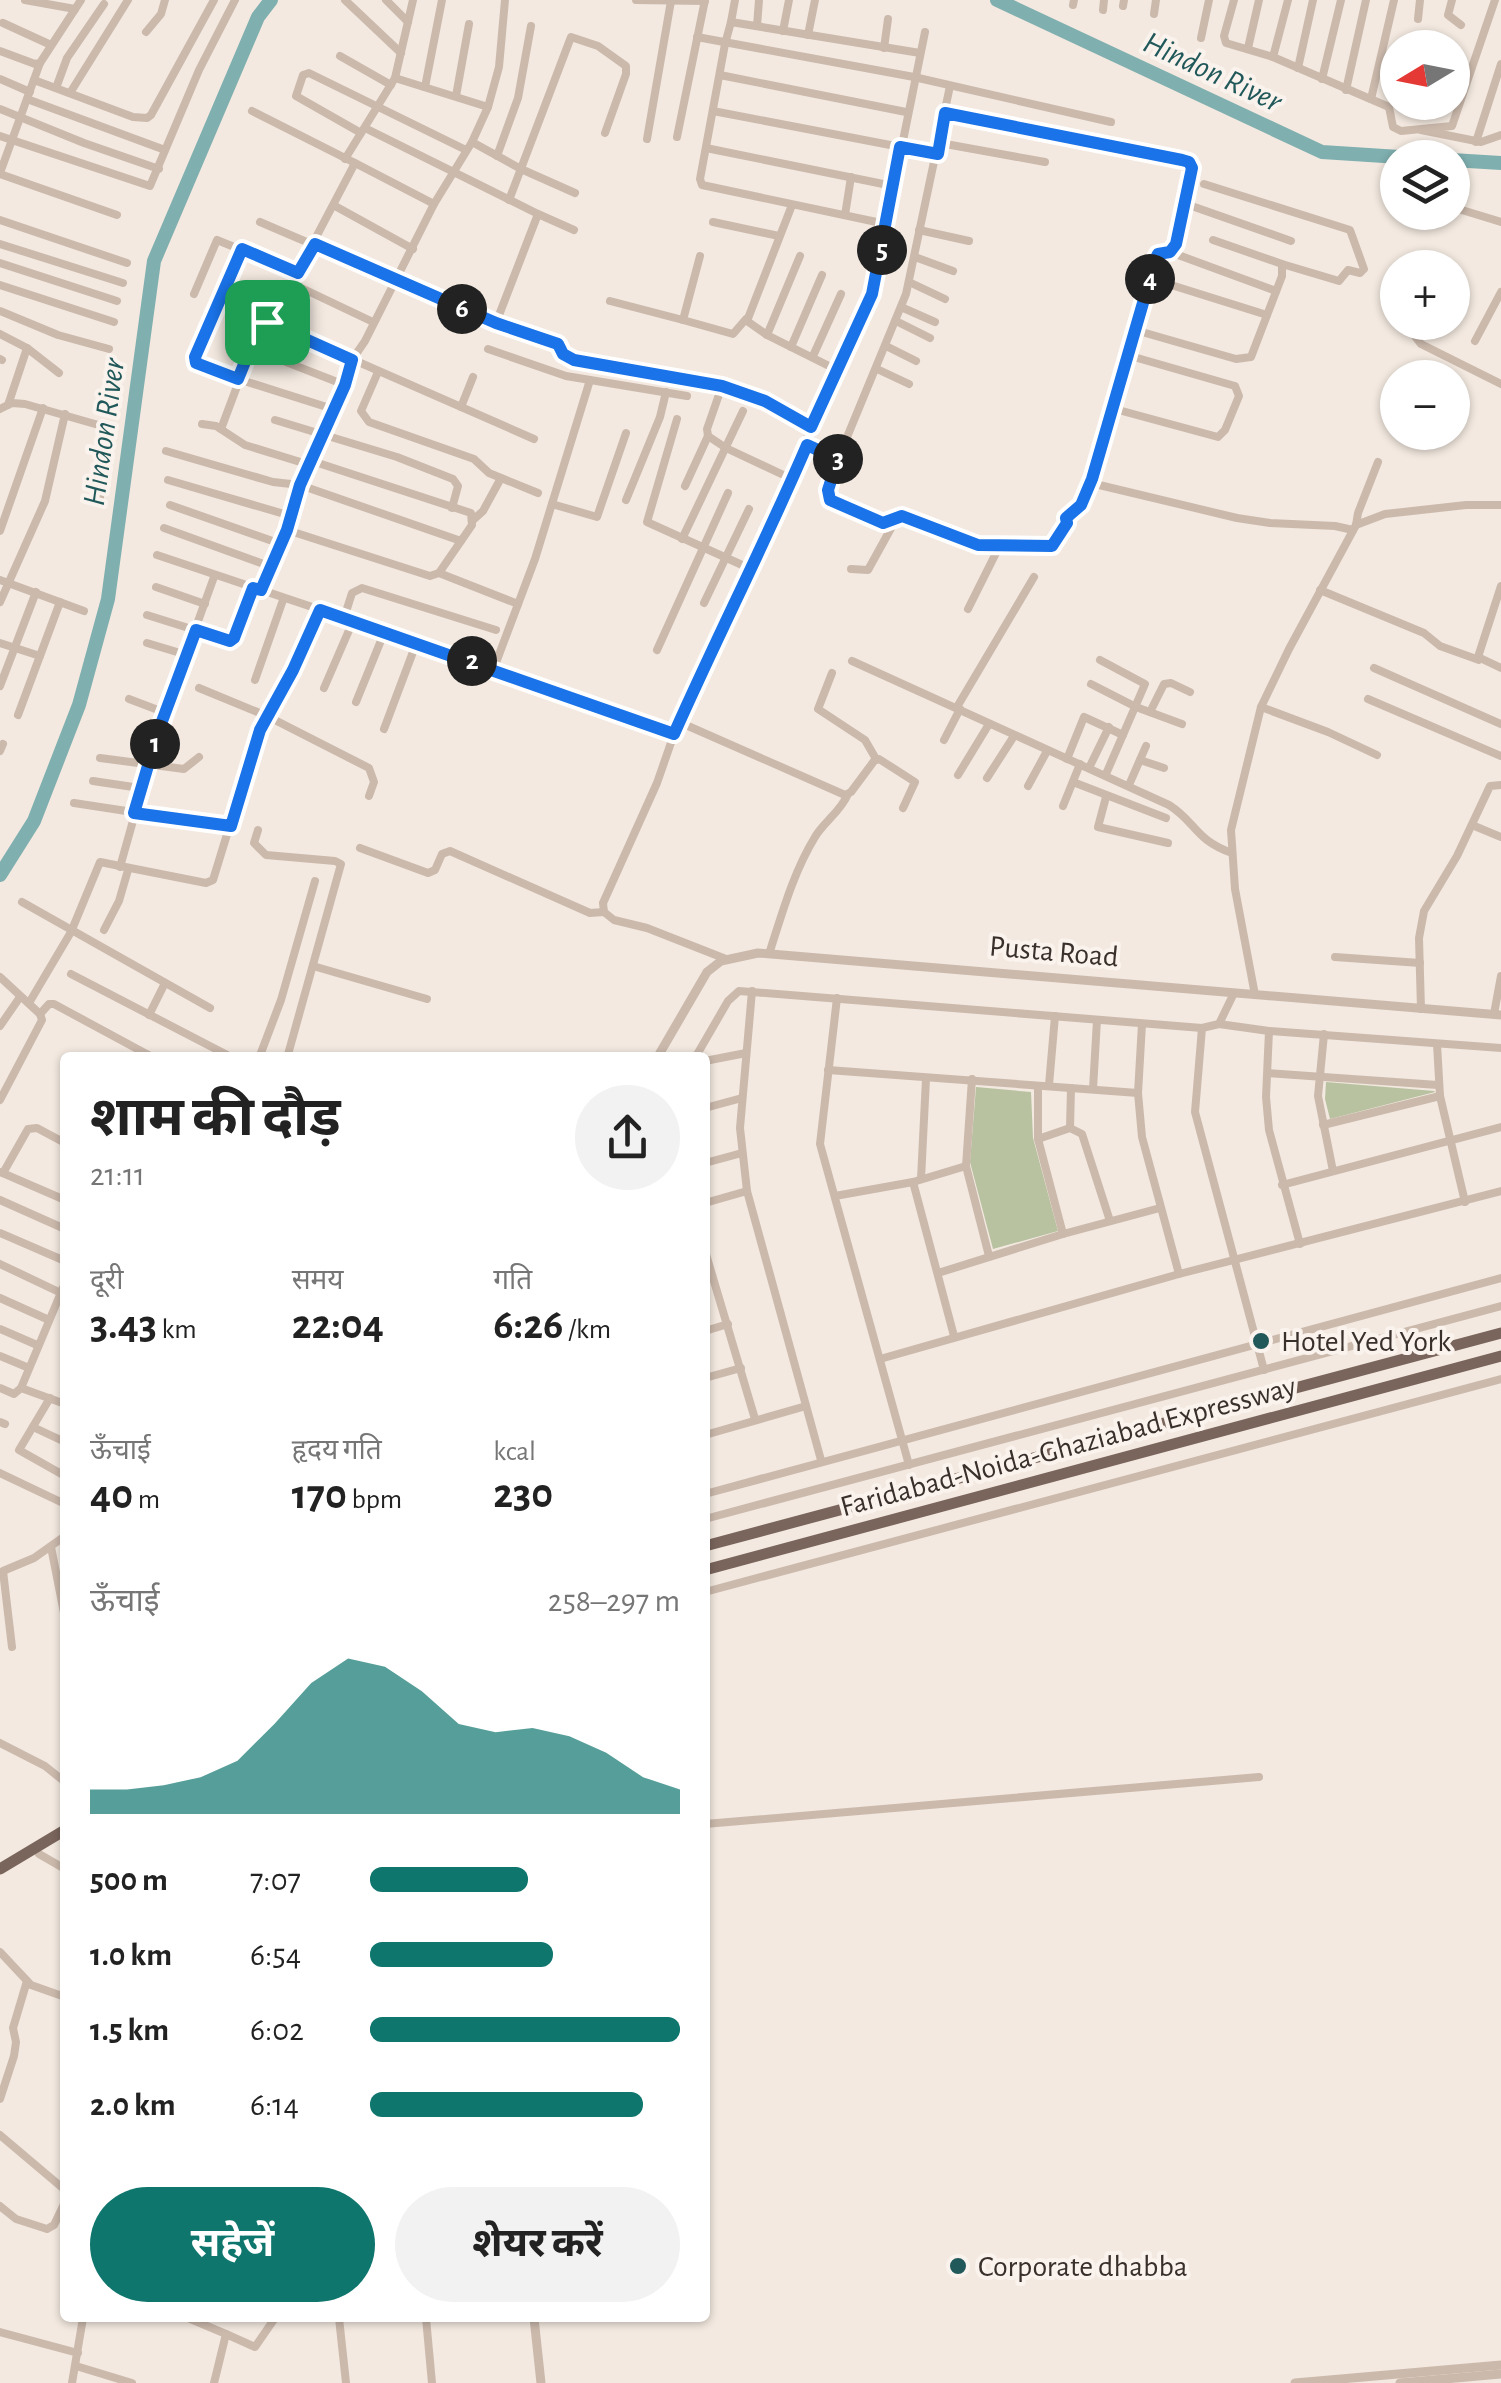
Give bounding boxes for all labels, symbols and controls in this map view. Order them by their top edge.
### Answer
water label: Hindon River [1138,26,1288,118]
north arrow [1380,30,1470,120]
map controls [1380,30,1470,450]
button: layers [1380,140,1470,230]
pin: 5 [857,225,907,275]
text: 5 [876,236,888,264]
button: + [1380,250,1470,340]
pin: 4 [1125,254,1175,304]
text: 4 [1143,265,1157,293]
pin [225,280,310,365]
pin: 6 [437,284,487,334]
icon: arrive [240,295,295,350]
text: 6 [455,295,469,323]
water label: Hindon River [78,355,130,508]
button: − [1380,360,1470,450]
pin: 3 [813,434,863,484]
text: 3 [832,445,844,473]
pin: 2 [447,636,497,686]
text: 2 [465,647,479,675]
pin: 1 [130,719,180,769]
text: 1 [150,730,160,758]
street label: Pusta Road [988,931,1120,973]
button: share [575,1085,680,1190]
text: शाम की दौड़ [90,1091,341,1146]
text: 21:11 [90,1159,145,1191]
text: दूरी [90,1267,124,1295]
text: समय [292,1267,344,1295]
text: गति [493,1267,532,1295]
text: 3.43 [90,1304,157,1346]
text: 22:04 [292,1304,384,1346]
text: 6:26 [493,1304,563,1346]
text: km [157,1316,197,1344]
text: /km [563,1316,611,1344]
place label: Hotel Yed York [1281,1327,1451,1357]
marker: Hotel Yed York [1250,1330,1272,1352]
street label: Faridabad-Noida-Ghaziabad Expressway [837,1372,1299,1522]
text: ऊँचाई [90,1437,151,1465]
text: हृदय गति [292,1437,382,1465]
text: kcal [493,1438,536,1466]
text: 230 [493,1473,553,1515]
text: 40 [90,1474,133,1516]
text: 170 [292,1474,347,1516]
text: m [133,1486,160,1514]
text: bpm [347,1486,402,1514]
text: ऊँचाई [90,1585,159,1617]
text: 258–297 m [548,1585,680,1617]
text: 500 m [90,1864,168,1896]
text: 7:07 [250,1864,301,1896]
text: 1.0 km [90,1939,172,1971]
text: 6:54 [250,1939,301,1971]
text: 1.5 km [90,2014,169,2046]
text: 6:02 [250,2014,304,2046]
text: 2.0 km [90,2089,176,2121]
text: 6:14 [250,2089,299,2121]
button: सहेजें [90,2187,375,2302]
button: शेयर करें [395,2187,680,2302]
place label: Corporate dhabba [978,2252,1188,2282]
marker: Corporate dhabba [947,2255,969,2277]

